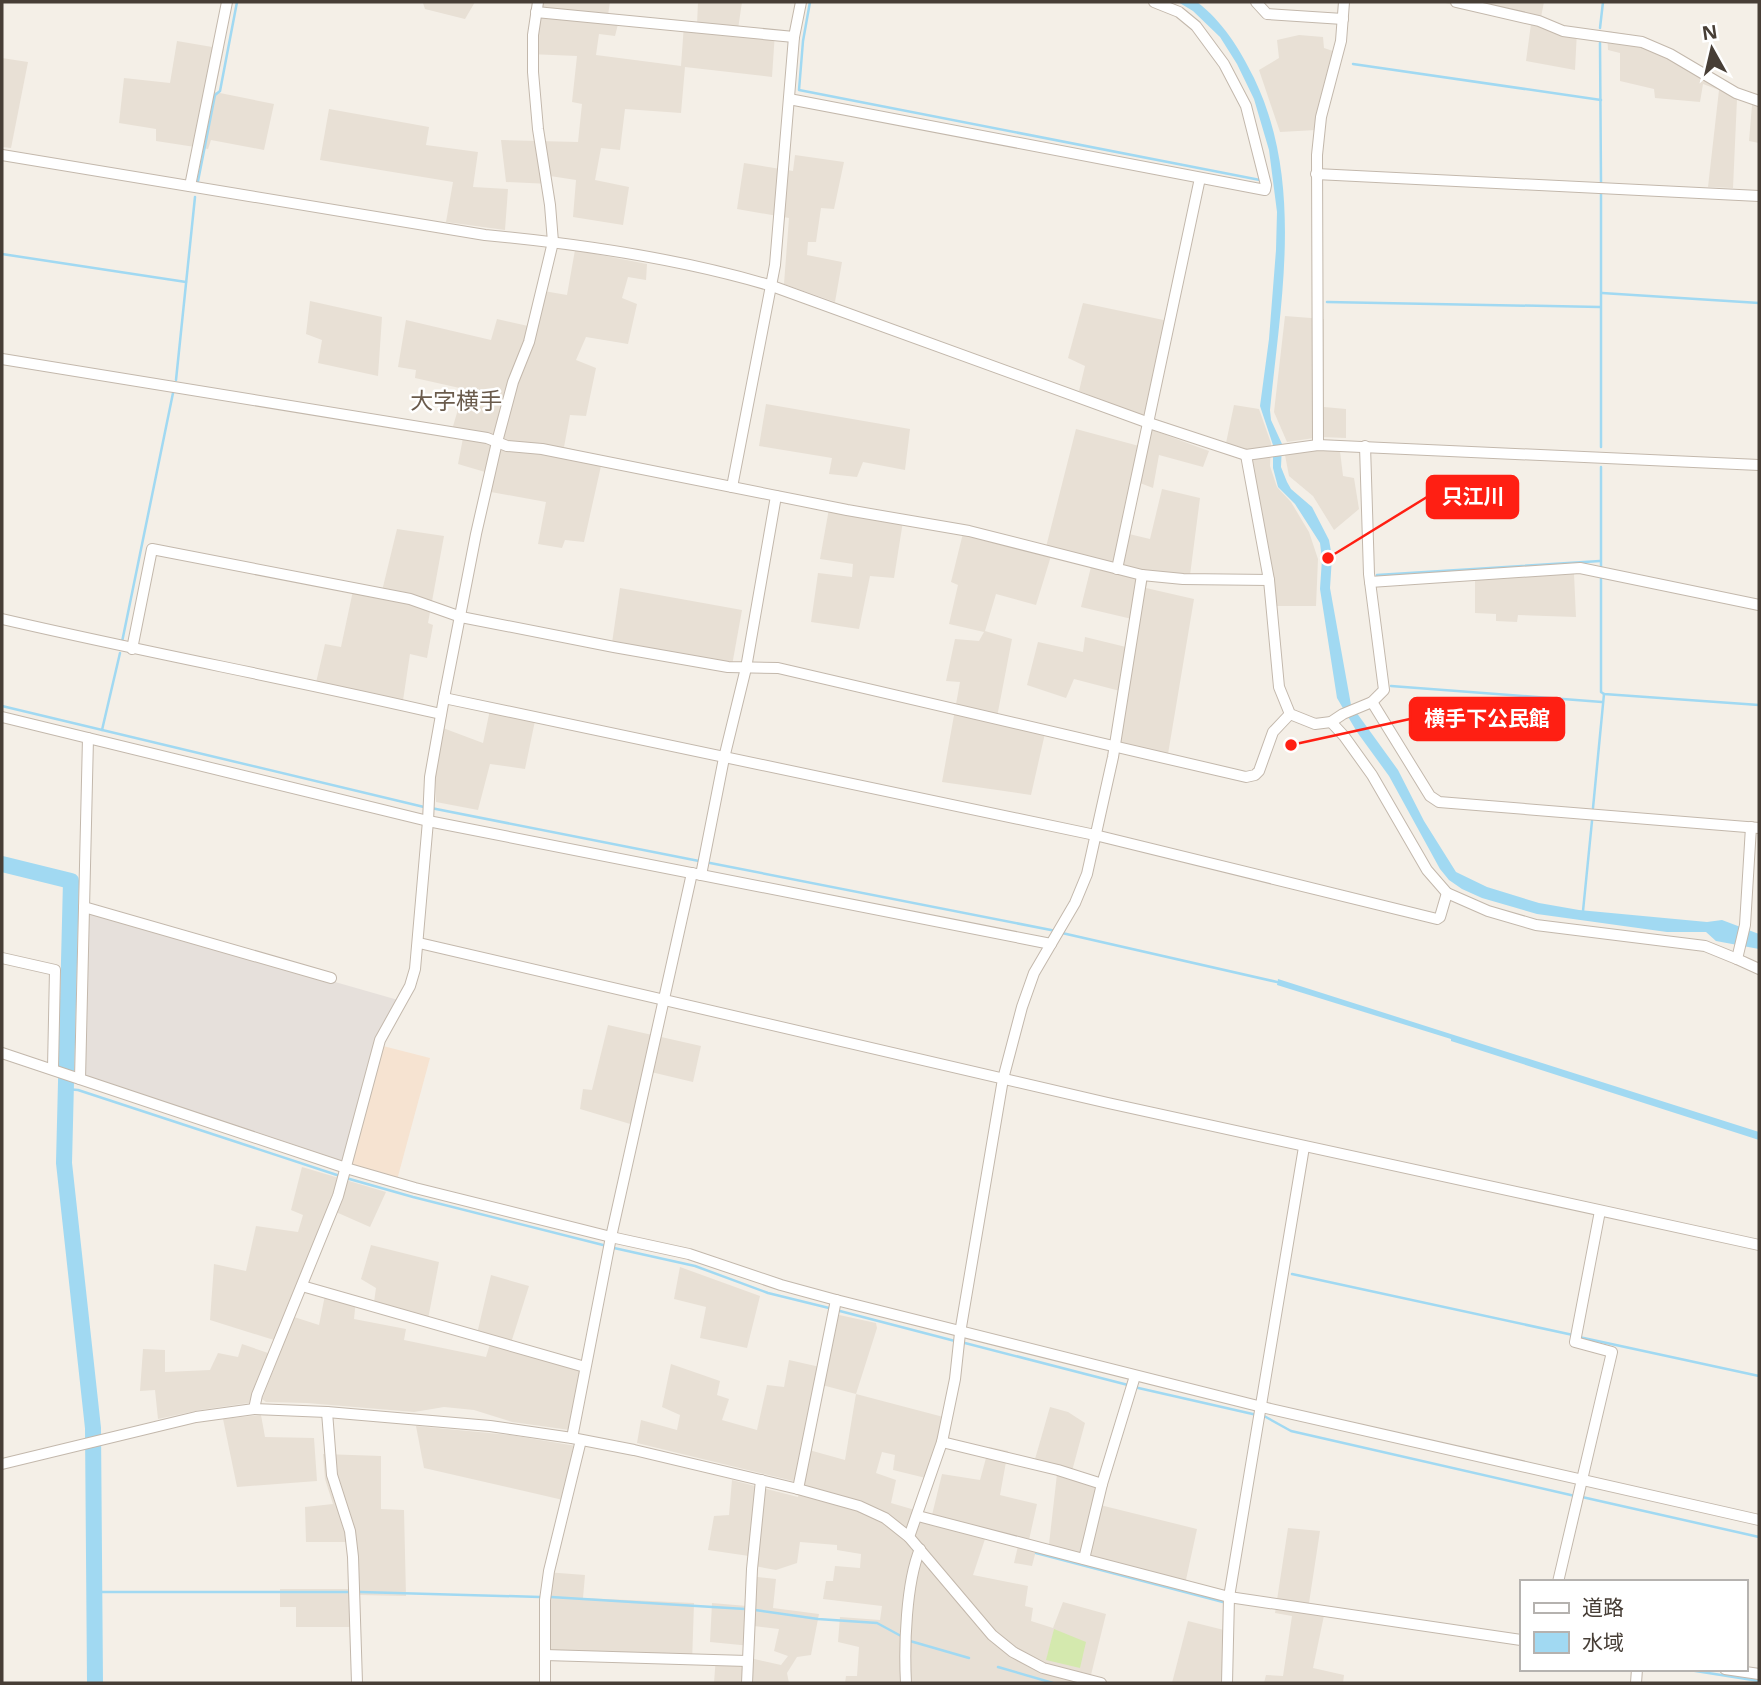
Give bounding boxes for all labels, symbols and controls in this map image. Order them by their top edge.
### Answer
north arrow [1677,14,1747,84]
text: N [1700,18,1719,46]
district label: 大字横手 [410,384,502,416]
callout: 只江川 [1427,476,1518,518]
text: 只江川 [1442,482,1505,510]
callout: 横手下公民館 [1410,698,1564,740]
text: 横手下公民館 [1424,704,1550,732]
legend [1520,1580,1747,1671]
text: 道路 [1582,1593,1624,1621]
text: 水域 [1582,1628,1624,1656]

